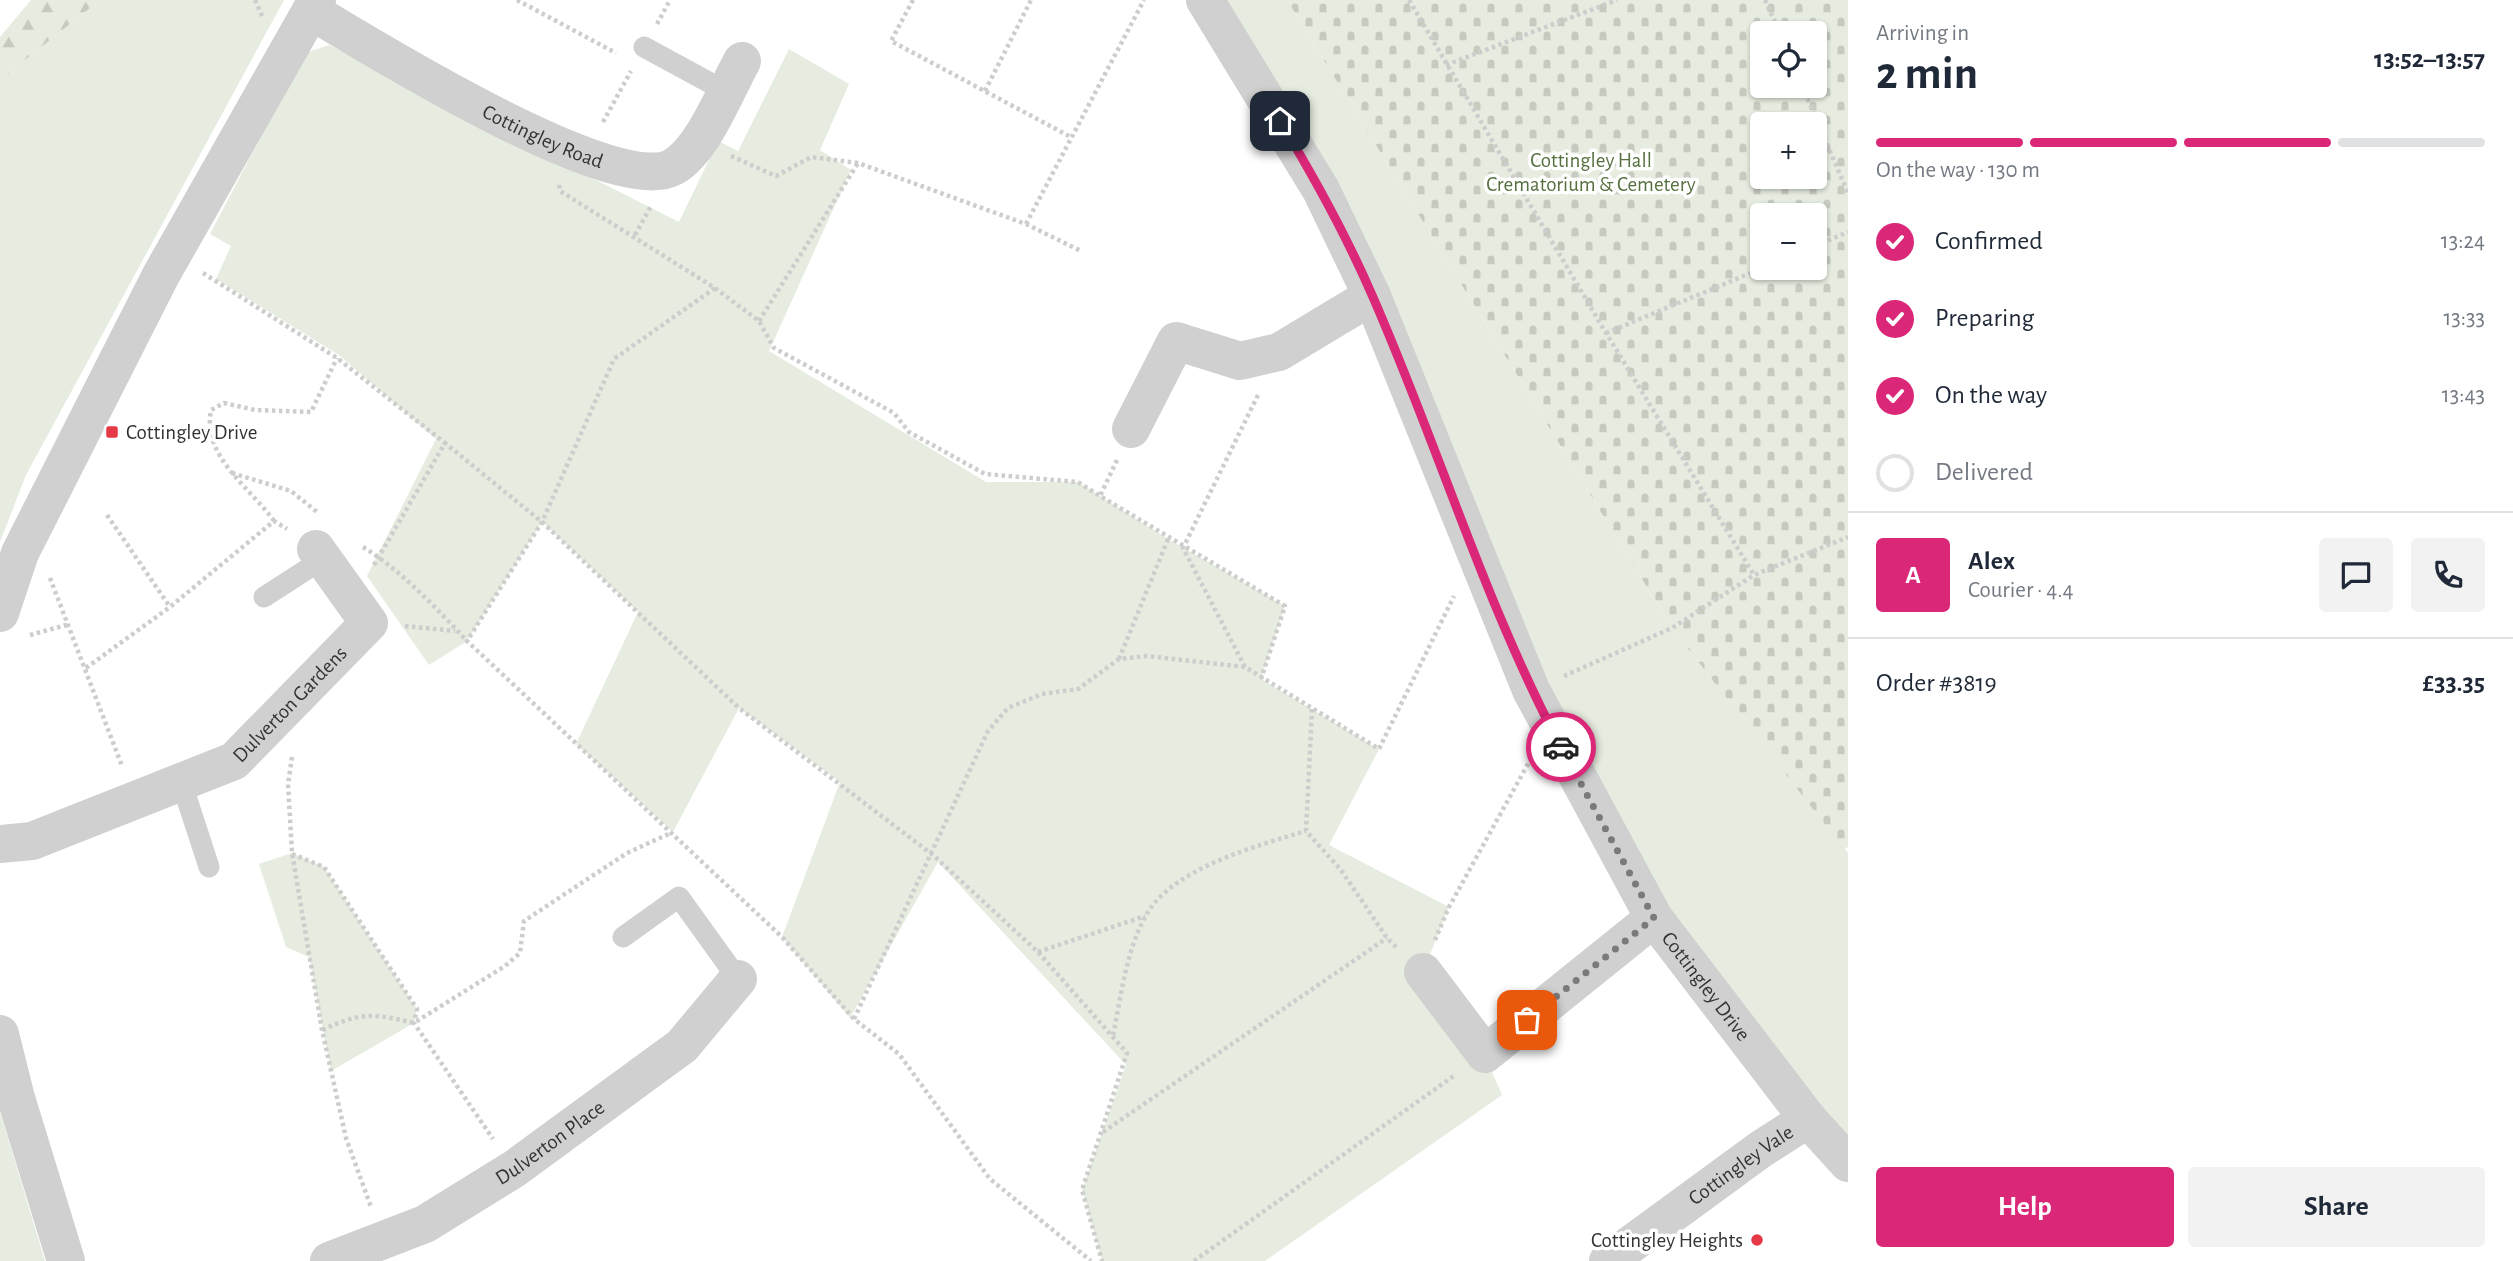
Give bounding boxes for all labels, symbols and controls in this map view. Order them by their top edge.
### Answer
map controls [1750,21,1827,280]
button: locate [1750,21,1827,98]
text: Arriving in [1876,22,1969,45]
text: 13:52–13:57 [2374,46,2485,72]
text: 2 min [1876,51,1978,97]
pin [1250,91,1310,151]
street label: Cottingley Road [479,101,606,172]
icon: home [1261,102,1299,140]
button: + [1750,112,1827,189]
park label: Cottingley Hall Crematorium & Cemetery [1486,150,1696,195]
text: On the way · 130 m [1876,159,2040,182]
button: − [1750,203,1827,280]
icon: check [1876,223,1914,261]
text: Confirmed [1935,228,2043,254]
text: 13:24 [2441,230,2485,253]
icon: check [1876,300,1914,338]
text: Preparing [1935,305,2034,331]
text: 13:33 [2443,307,2485,330]
icon: check [1876,377,1914,415]
text: On the way [1935,382,2047,408]
text: 13:43 [2442,384,2485,407]
place label: Cottingley Drive [126,422,257,443]
marker: Cottingley Drive [104,424,120,440]
text: Delivered [1935,459,2033,485]
button: chat [2319,538,2393,612]
button: phone [2411,538,2485,612]
text: Alex [1968,548,2015,574]
text: A [1905,562,1921,588]
text: Courier · 4.4 [1968,579,2074,602]
street label: Dulverton Gardens [229,642,351,767]
text: Order #3819 [1876,670,1997,696]
text: £33.35 [2423,670,2485,696]
courier [1526,712,1596,782]
icon: car [1542,728,1580,766]
street label: Cottingley Drive [1657,928,1754,1045]
pin [1497,990,1557,1050]
icon: bag [1508,1001,1546,1039]
street label: Dulverton Place [492,1097,608,1189]
street label: Cottingley Vale [1685,1121,1797,1209]
button: Help [1876,1167,2174,1247]
button: Share [2188,1167,2485,1247]
place label: Cottingley Heights [1591,1230,1743,1251]
marker: Cottingley Heights [1749,1232,1765,1248]

